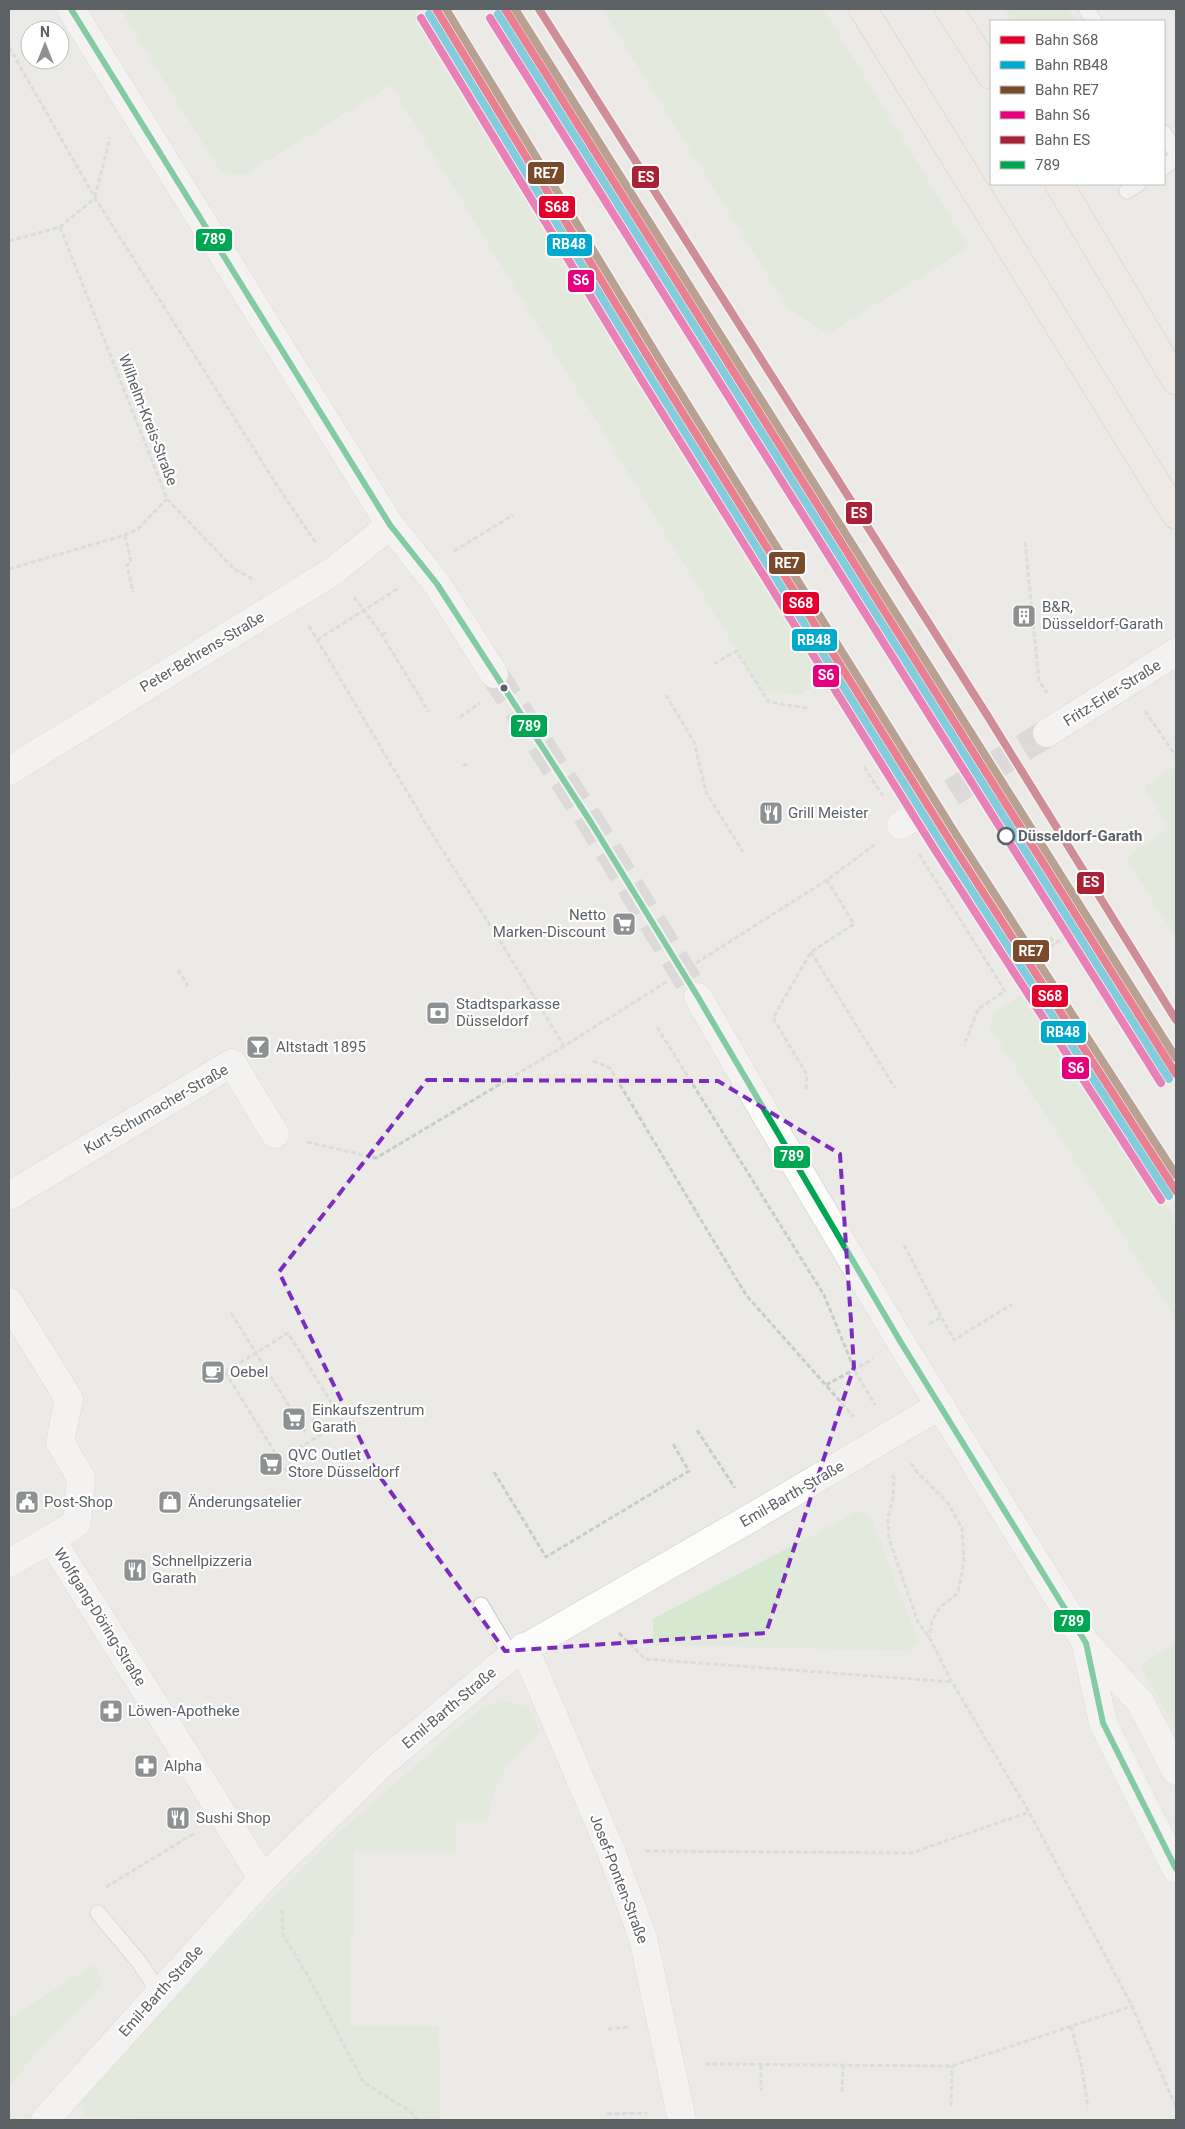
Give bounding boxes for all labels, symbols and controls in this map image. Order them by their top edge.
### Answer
north arrow [20,20,70,70]
legend [990,20,1165,185]
text: N [40,24,50,40]
text: Bahn S68 [1035,31,1099,49]
text: Bahn RB48 [1035,56,1108,74]
text: Bahn RE7 [1035,81,1099,99]
text: Bahn S6 [1035,106,1090,124]
text: Bahn ES [1035,131,1090,149]
text: 789 [1035,156,1060,174]
line badge: RE7 [527,161,565,185]
text: RE7 [534,165,558,181]
line badge: ES [631,165,660,189]
text: ES [638,169,655,185]
line badge: S68 [538,195,576,219]
text: S68 [545,199,569,215]
line badge: 789 [195,228,233,252]
text: 789 [202,231,226,247]
line badge: RB48 [546,233,593,257]
text: RB48 [552,236,586,252]
line badge: S6 [567,269,595,293]
text: S6 [573,272,589,288]
street label: Wilhelm-Kreis-Straße [115,352,181,488]
line badge: ES [845,501,873,525]
text: ES [851,505,868,521]
line badge: RE7 [768,551,806,575]
text: RE7 [775,555,799,571]
line badge: S68 [782,591,820,615]
text: S68 [789,595,813,611]
place label: B&R, Düsseldorf-Garath [1042,598,1163,633]
building icon: B&R, Düsseldorf-Garath [1011,603,1037,629]
street label: Peter-Behrens-Straße [137,608,267,696]
line badge: RB48 [791,628,838,652]
text: RB48 [797,632,831,648]
street label: Fritz-Erler-Straße [1060,656,1164,730]
line badge: S6 [812,664,840,688]
text: S6 [818,667,834,683]
unlabelled marker [499,683,509,693]
line badge: 789 [510,714,548,738]
text: 789 [517,718,541,734]
restaurant icon: Grill Meister [758,800,784,826]
place label: Grill Meister [788,804,868,822]
marker: Düsseldorf-Garath [997,827,1015,845]
place label: Düsseldorf-Garath [1018,827,1142,845]
line badge: ES [1076,871,1105,895]
text: ES [1083,874,1100,890]
place label: Netto Marken-Discount [493,906,606,941]
supermarket icon: Netto Marken-Discount [611,911,637,937]
line badge: RE7 [1012,939,1050,963]
text: RE7 [1019,943,1043,959]
line badge: S68 [1031,984,1069,1008]
text: S68 [1038,988,1062,1004]
place label: Stadtsparkasse Düsseldorf [456,995,560,1030]
bank icon: Stadtsparkasse Düsseldorf [425,1000,451,1026]
line badge: RB48 [1040,1020,1087,1044]
text: RB48 [1046,1024,1080,1040]
bar icon: Altstadt 1895 [245,1034,271,1060]
place label: Altstadt 1895 [276,1038,366,1056]
line badge: S6 [1061,1056,1090,1080]
street label: Kurt-Schumacher-Straße [81,1060,231,1158]
text: S6 [1068,1060,1084,1076]
line badge: 789 [773,1145,811,1169]
text: 789 [780,1148,804,1164]
cafe icon: Oebel [200,1359,226,1385]
place label: Oebel [230,1363,268,1381]
place label: Einkaufszentrum Garath [312,1401,424,1436]
supermarket icon: Einkaufszentrum Garath [281,1406,307,1432]
place label: QVC Outlet Store Düsseldorf [288,1446,400,1481]
supermarket icon: QVC Outlet Store Düsseldorf [258,1451,284,1477]
street label: Emil-Barth-Straße [737,1457,847,1531]
public building icon: Post-Shop [14,1489,40,1515]
shop icon: Änderungsatelier [157,1489,183,1515]
place label: Post-Shop [44,1493,113,1511]
place label: Änderungsatelier [188,1493,302,1511]
street label: Wolfgang-Döring-Straße [50,1545,150,1689]
place label: Schnellpizzeria Garath [152,1552,252,1587]
restaurant icon: Schnellpizzeria Garath [122,1557,148,1583]
line badge: 789 [1053,1609,1091,1633]
text: 789 [1060,1613,1084,1629]
street label: Emil-Barth-Straße [398,1663,500,1753]
pharmacy icon: Löwen-Apotheke [98,1698,124,1724]
place label: Löwen-Apotheke [128,1702,240,1720]
pharmacy icon: Alpha [133,1753,159,1779]
place label: Alpha [164,1757,202,1775]
restaurant icon: Sushi Shop [165,1805,191,1831]
place label: Sushi Shop [196,1809,271,1827]
street label: Josef-Ponten-Straße [586,1812,652,1946]
street label: Emil-Barth-Straße [115,1941,207,2041]

